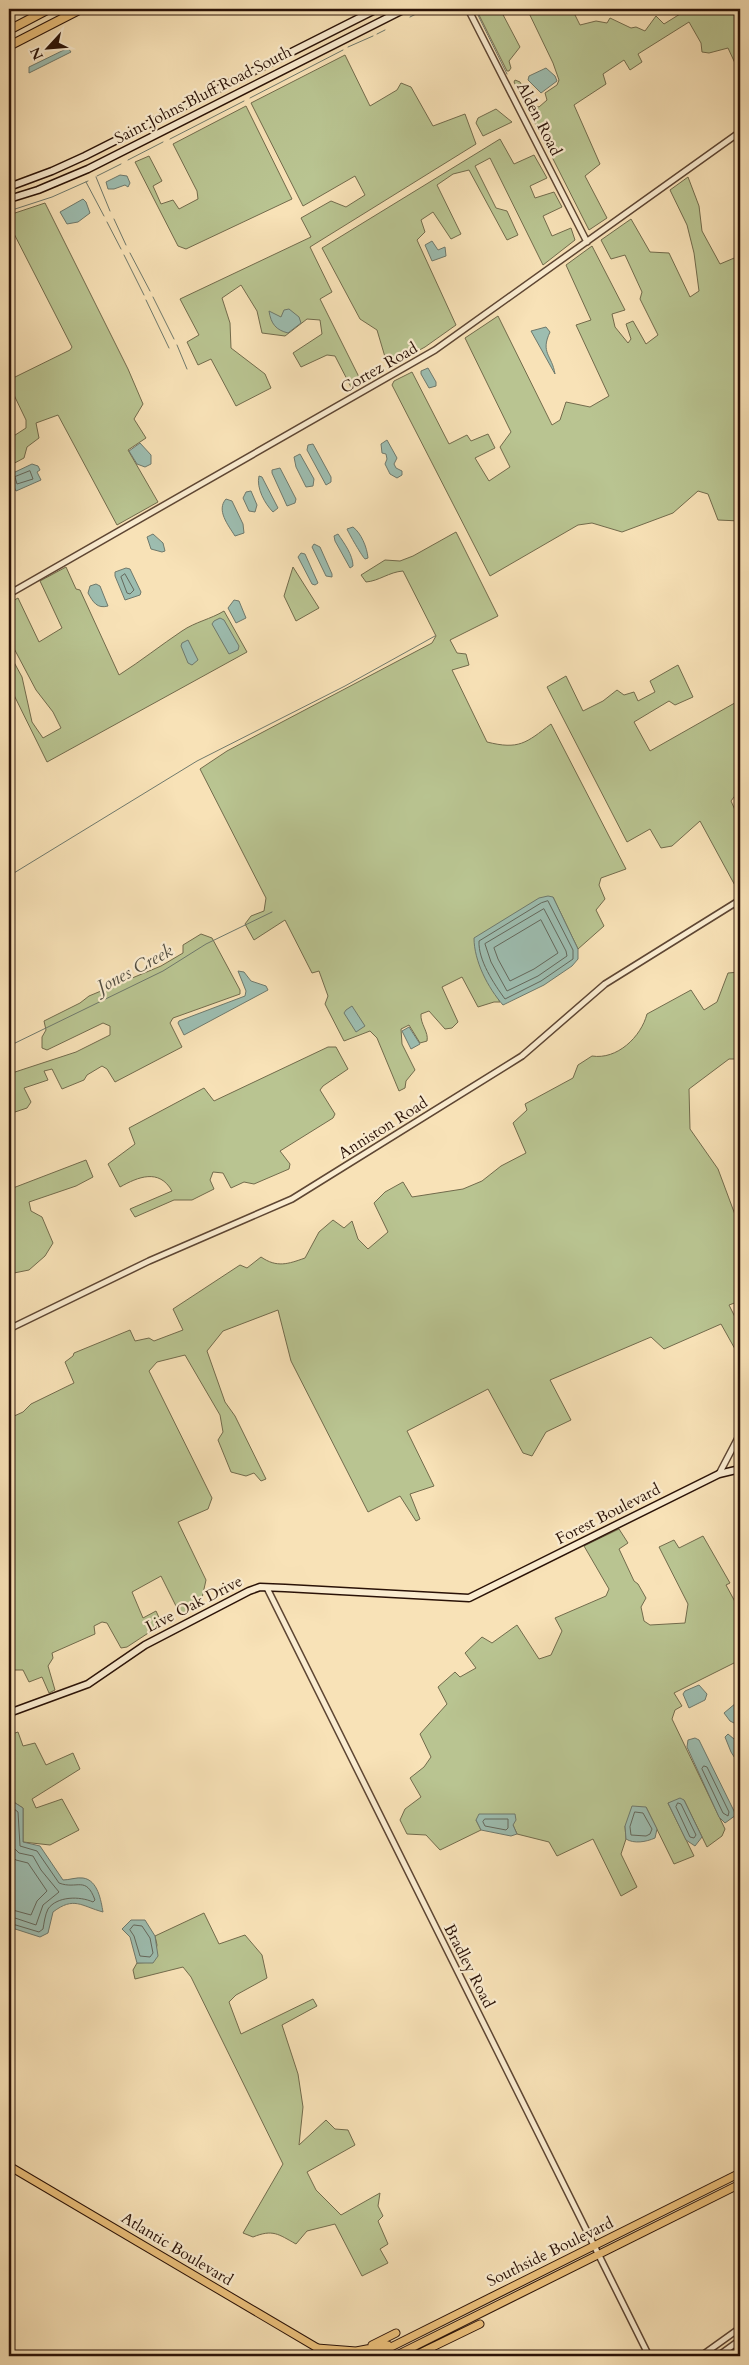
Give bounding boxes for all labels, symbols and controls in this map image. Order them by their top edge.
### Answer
north arrow [22,22,72,72]
street label: Saint Johns Bluff Road South [111,41,295,149]
text: N [26,44,48,63]
street label: Alden Road [511,78,567,160]
street label: Cortez Road [336,337,422,399]
water label: Jones Creek [89,938,178,1001]
street label: Anniston Road [334,1091,432,1164]
street label: Forest Boulevard [552,1478,664,1550]
street label: Live Oak Drive [142,1570,246,1638]
street label: Bradley Road [438,1920,500,2012]
street label: Atlantic Boulevard [117,2207,237,2291]
street label: Southside Boulevard [483,2212,617,2292]

